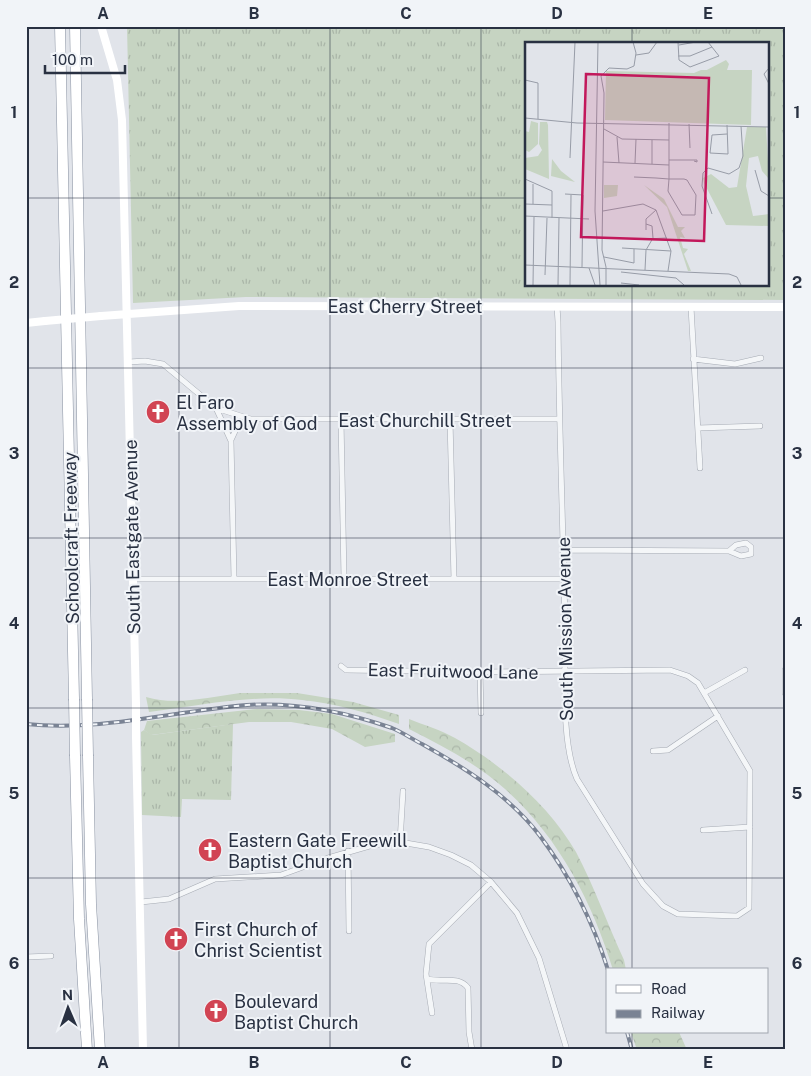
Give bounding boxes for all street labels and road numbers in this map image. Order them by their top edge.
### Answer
street label: East Cherry Street [328,296,483,317]
street label: East Churchill Street [338,410,512,431]
street label: South Eastgate Avenue [120,439,144,635]
street label: Schoolcraft Freeway [59,451,83,624]
street label: South Mission Avenue [553,537,577,721]
street label: East Monroe Street [267,569,429,590]
street label: East Fruitwood Lane [367,659,539,683]

